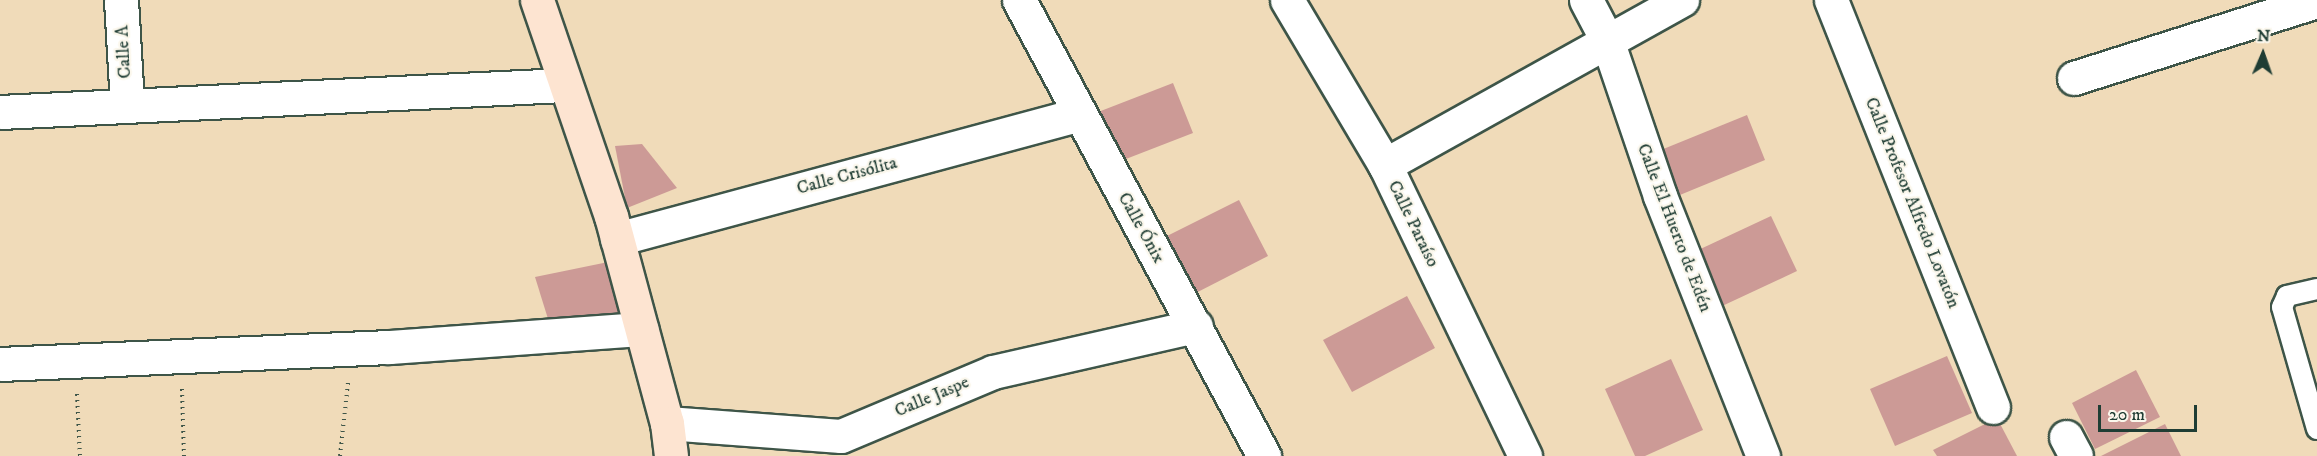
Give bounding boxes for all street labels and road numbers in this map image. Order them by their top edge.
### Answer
street label: Calle A [112,25,136,79]
street label: Calle Profesor Alfredo Lovatón [1860,94,1964,312]
street label: Calle El Huerto de Edén [1632,141,1716,315]
street label: Calle Crisólita [794,152,900,200]
street label: Calle Paraíso [1383,177,1443,271]
street label: Calle Ónix [1113,189,1169,267]
street label: Calle Jaspe [892,372,972,422]

